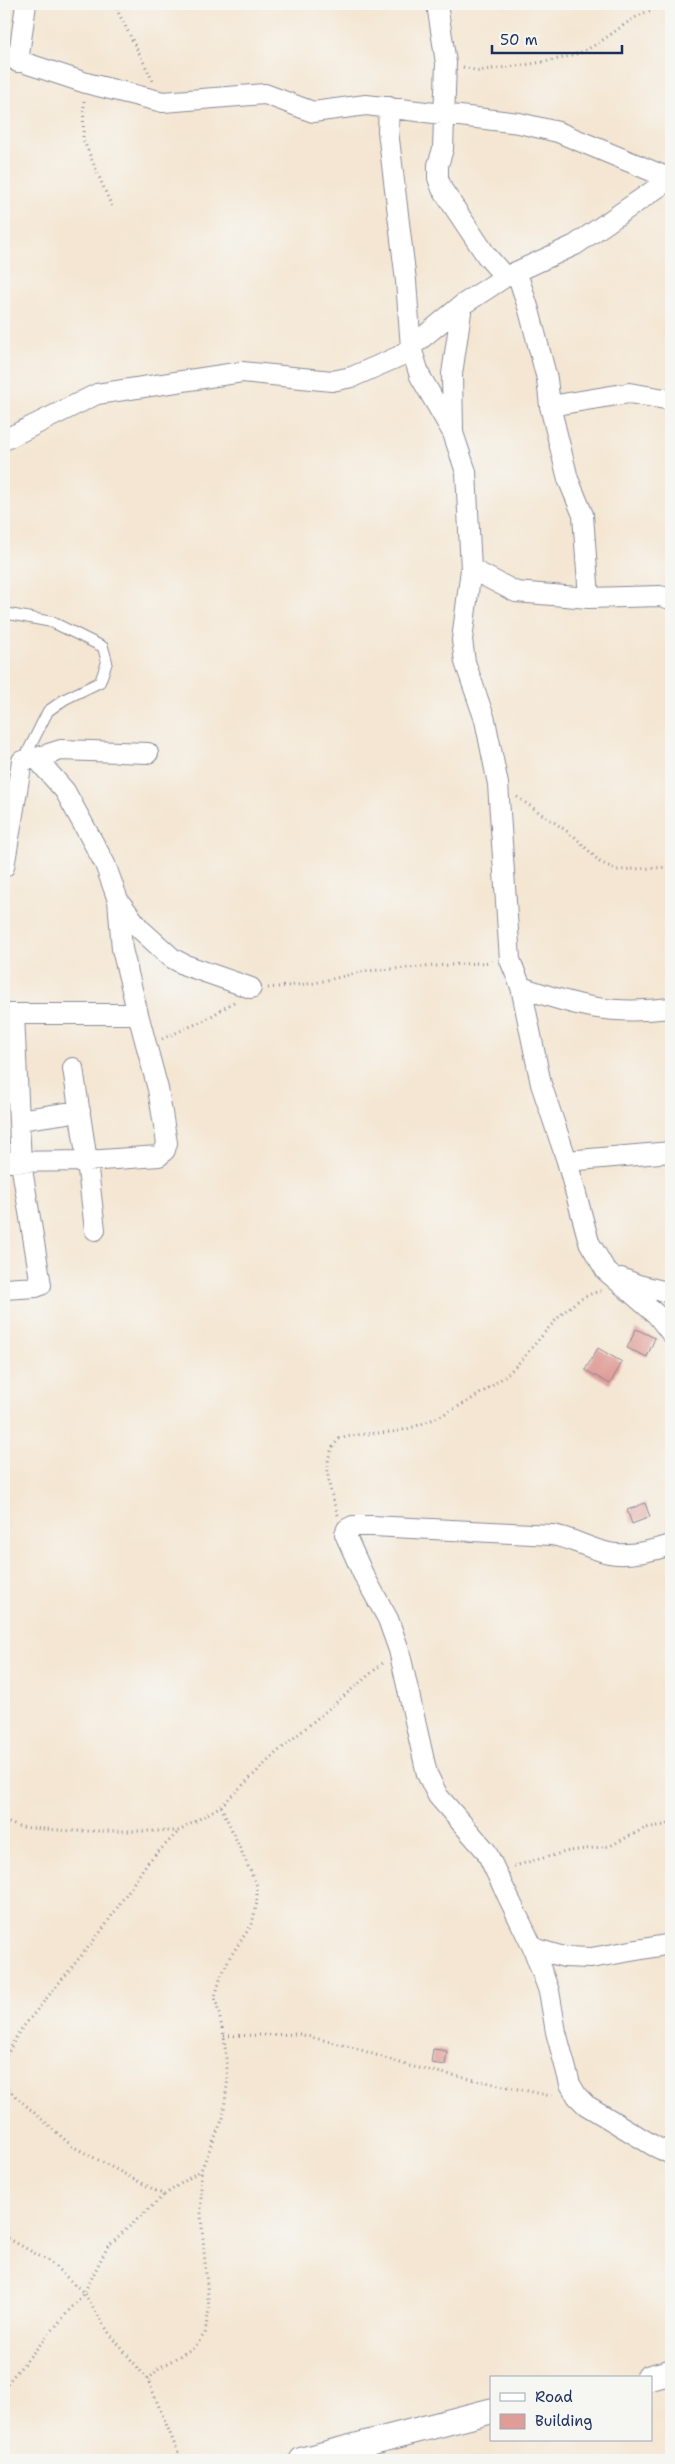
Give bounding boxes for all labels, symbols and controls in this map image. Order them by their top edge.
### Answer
scale bar [492,22,622,54]
text: 50 m [500,30,538,50]
legend [490,2376,652,2442]
text: Road [535,2387,573,2407]
text: Building [535,2411,592,2431]

